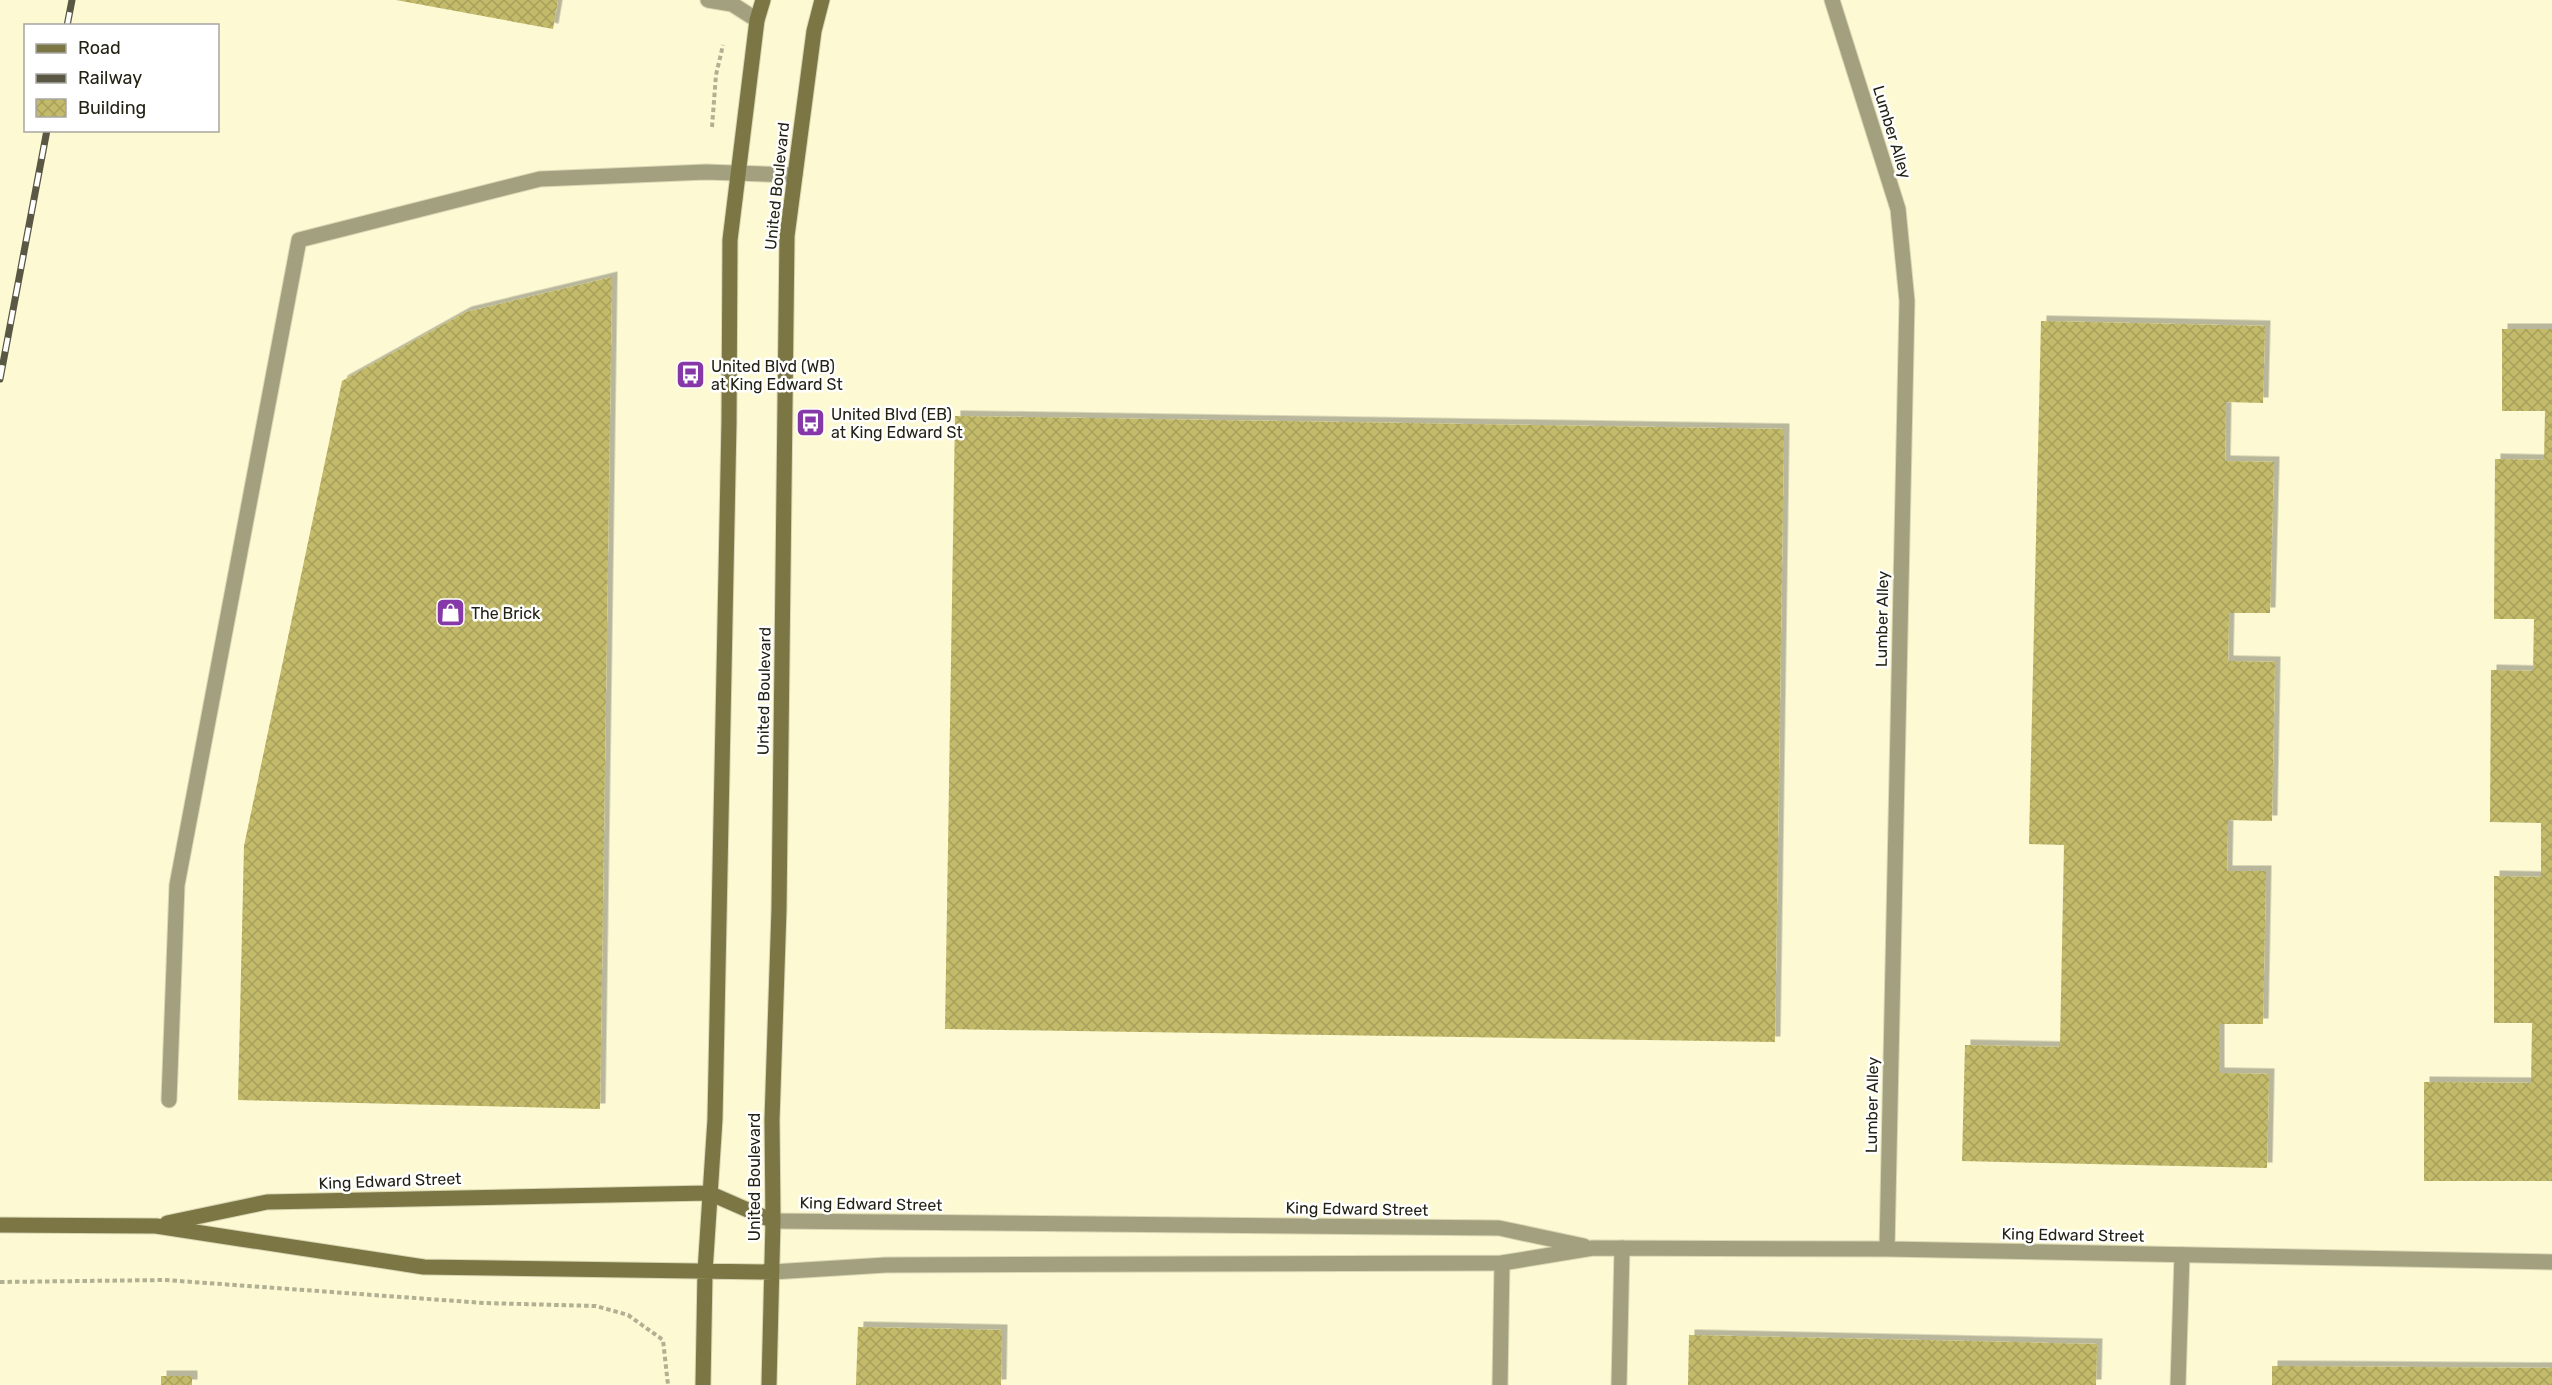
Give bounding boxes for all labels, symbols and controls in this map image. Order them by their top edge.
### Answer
legend [24,24,219,132]
text: Road [78,37,121,59]
text: Railway [78,67,142,89]
street label: Lumber Alley [1869,83,1915,181]
text: Building [78,97,146,119]
street label: United Boulevard [761,121,793,251]
place label: United Blvd (WB) at King Edward St [711,357,843,394]
bus stop icon: United Blvd (WB) at King Edward St [674,359,706,391]
place label: United Blvd (EB) at King Edward St [831,405,963,442]
bus stop icon: United Blvd (EB) at King Edward St [794,407,826,439]
street label: Lumber Alley [1872,571,1892,667]
shop icon: The Brick [434,597,466,629]
place label: The Brick [471,604,541,623]
street label: United Boulevard [753,627,775,755]
street label: Lumber Alley [1862,1057,1882,1153]
street label: United Boulevard [745,1113,764,1241]
street label: King Edward Street [318,1169,462,1193]
street label: King Edward Street [799,1193,943,1215]
street label: King Edward Street [1285,1198,1429,1220]
street label: King Edward Street [2001,1224,2145,1246]

